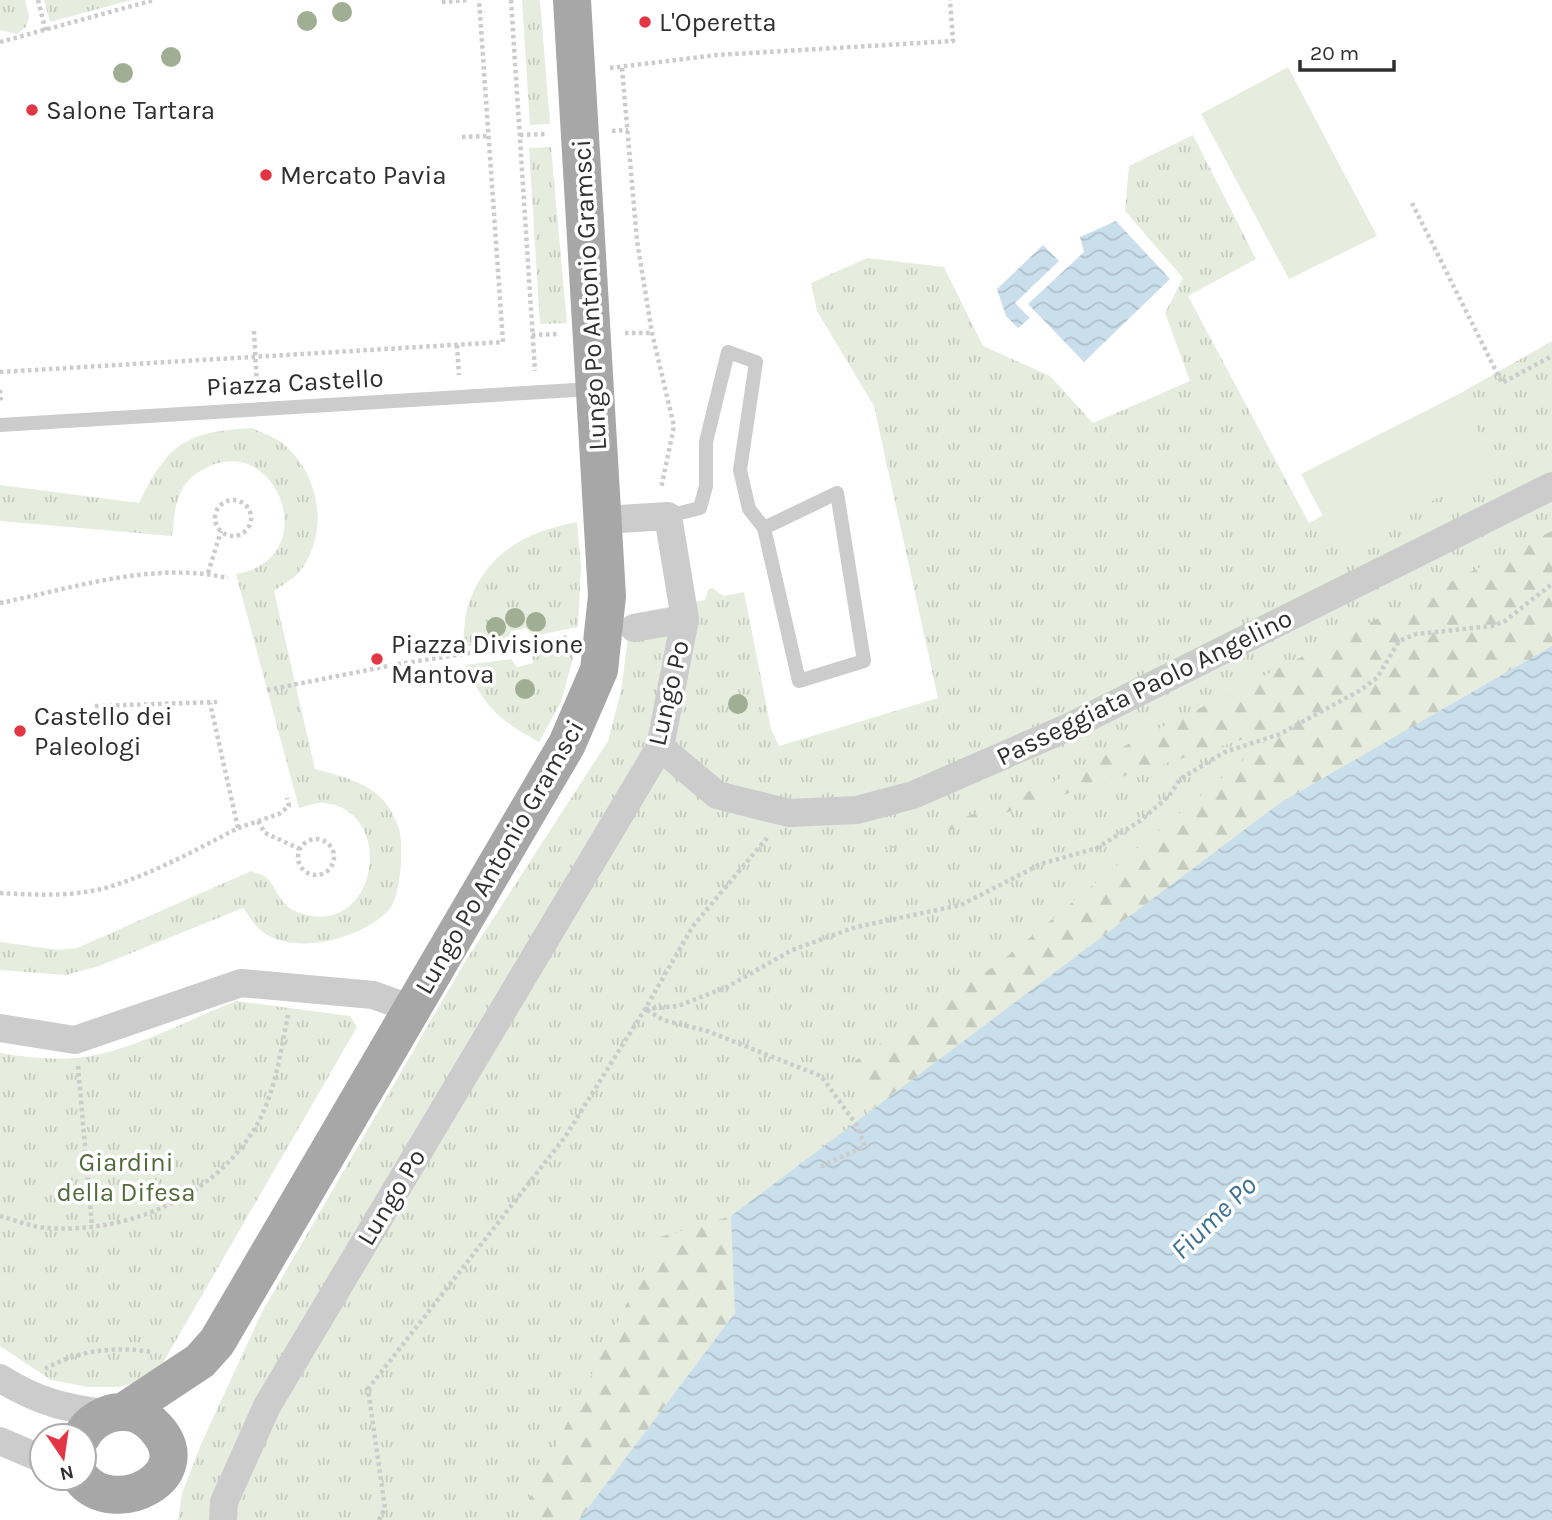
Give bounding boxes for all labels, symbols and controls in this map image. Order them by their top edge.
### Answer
place label: L'Operetta [659,7,777,38]
marker: L'Operetta [637,14,653,30]
scale bar [1300,28,1394,72]
text: 20 m [1310,41,1359,65]
place label: Salone Tartara [46,95,215,126]
marker: Salone Tartara [24,102,40,118]
street label: Lungo Po Antonio Gramsci [566,139,613,451]
place label: Mercato Pavia [280,160,447,191]
marker: Mercato Pavia [258,167,274,183]
street label: Piazza Castello [206,362,384,403]
street label: Passeggiata Paolo Angelino [991,602,1297,773]
place label: Piazza Divisione Mantova [391,629,583,690]
street label: Lungo Po [641,637,696,749]
marker: Piazza Divisione Mantova [369,651,385,667]
place label: Castello dei Paleologi [34,701,173,762]
street label: Lungo Po Antonio Gramsci [408,715,591,1000]
marker: Castello dei Paleologi [12,723,28,739]
street label: Lungo Po [351,1143,432,1251]
park label: Giardini della Difesa [57,1147,195,1208]
water label: Fiume Po [1164,1168,1263,1266]
north arrow [28,1422,98,1492]
text: N [57,1460,76,1485]

